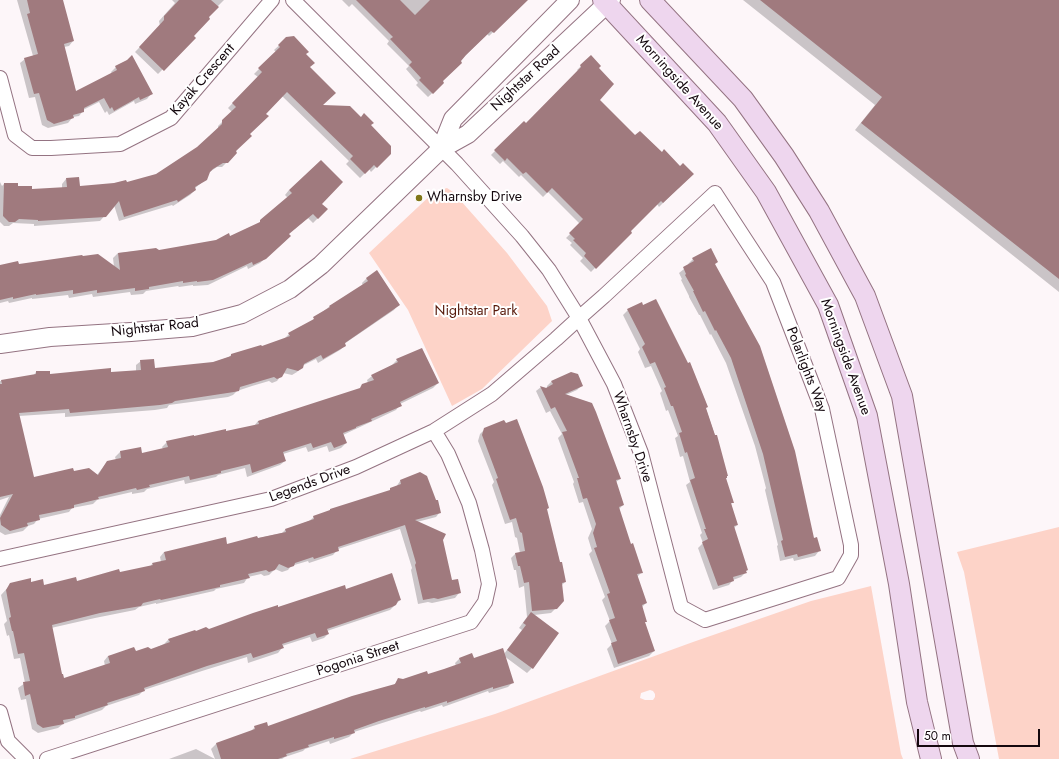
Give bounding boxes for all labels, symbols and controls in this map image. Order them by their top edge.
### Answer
street label: Morningside Avenue [632,32,726,134]
street label: Kayak Crescent [167,41,239,119]
street label: Nightstar Road [488,43,564,115]
place label: Wharnsby Drive [427,190,522,206]
marker: Wharnsby Drive [414,193,424,203]
street label: Morningside Avenue [816,297,874,417]
park label: Nightstar Park [435,304,517,320]
street label: Nightstar Road [110,315,200,341]
street label: Polarlights Way [782,325,830,415]
street label: Wharnsby Drive [609,389,655,485]
street label: Legends Drive [267,462,353,506]
street label: Pogonia Street [315,638,401,680]
scale bar [919,721,1042,747]
text: 50 m [924,727,951,745]

